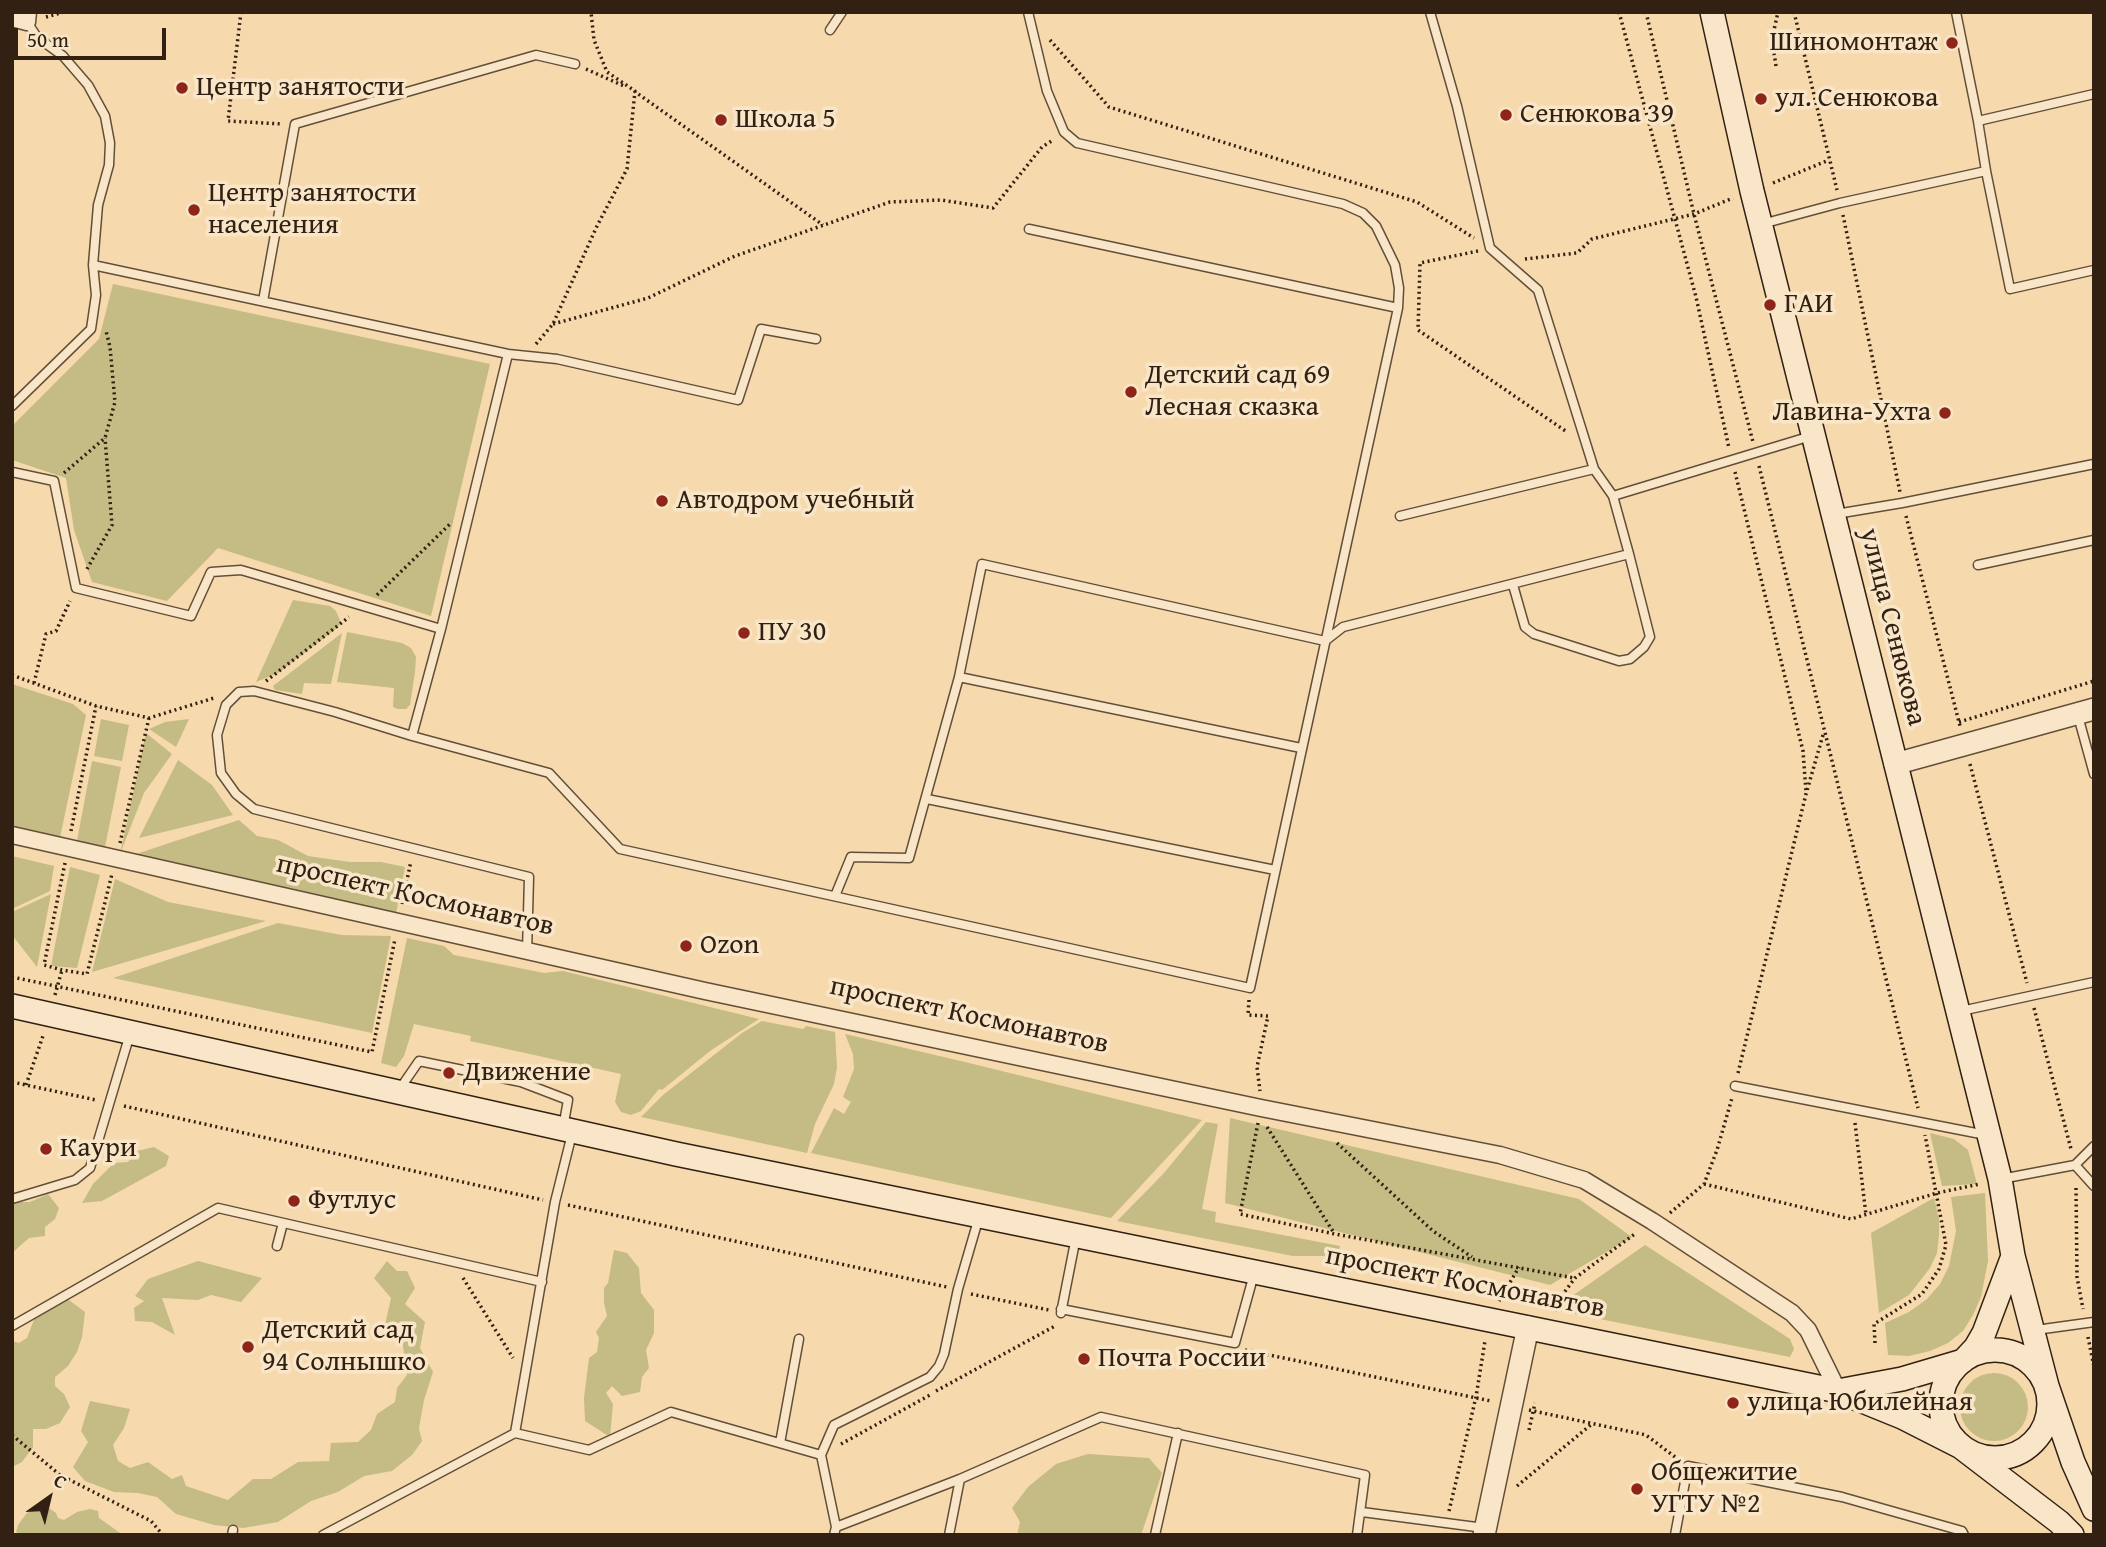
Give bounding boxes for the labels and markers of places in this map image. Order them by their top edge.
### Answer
place label: Шиномонтаж [1770,26,1938,60]
marker: Шиномонтаж [1944,35,1960,51]
place label: Центр занятости [196,71,405,105]
marker: Центр занятости [174,80,190,96]
place label: ул. Сенюкова [1775,82,1938,116]
marker: ул. Сенюкова [1753,91,1769,107]
place label: Сенюкова 39 [1520,98,1674,132]
place label: Школа 5 [735,103,836,137]
marker: Сенюкова 39 [1498,107,1514,123]
marker: Школа 5 [713,112,729,128]
place label: Центр занятости населения [208,177,417,243]
marker: Центр занятости населения [186,202,202,218]
place label: ГАИ [1784,288,1833,322]
marker: ГАИ [1762,297,1778,313]
place label: Детский сад 69 Лесная сказка [1145,359,1330,425]
marker: Детский сад 69 Лесная сказка [1123,384,1139,400]
place label: Лавина-Ухта [1772,396,1931,430]
marker: Лавина-Ухта [1937,405,1953,421]
place label: Автодром учебный [676,484,914,518]
marker: Автодром учебный [654,493,670,509]
place label: ПУ 30 [758,616,826,650]
marker: ПУ 30 [736,625,752,641]
place label: Ozon [700,929,759,963]
marker: Ozon [678,938,694,954]
place label: Движение [463,1056,591,1090]
marker: Движение [441,1065,457,1081]
place label: Каури [60,1132,137,1166]
marker: Каури [38,1141,54,1157]
place label: Футлус [308,1184,396,1218]
marker: Футлус [286,1193,302,1209]
place label: Детский сад 94 Солнышко [262,1314,426,1380]
marker: Детский сад 94 Солнышко [240,1339,256,1355]
place label: Почта России [1098,1342,1266,1376]
marker: Почта России [1076,1351,1092,1367]
place label: улица Юбилейная [1747,1386,1973,1420]
marker: улица Юбилейная [1725,1395,1741,1411]
place label: Общежитие УГТУ №2 [1651,1456,1798,1522]
marker: Общежитие УГТУ №2 [1629,1481,1645,1497]

